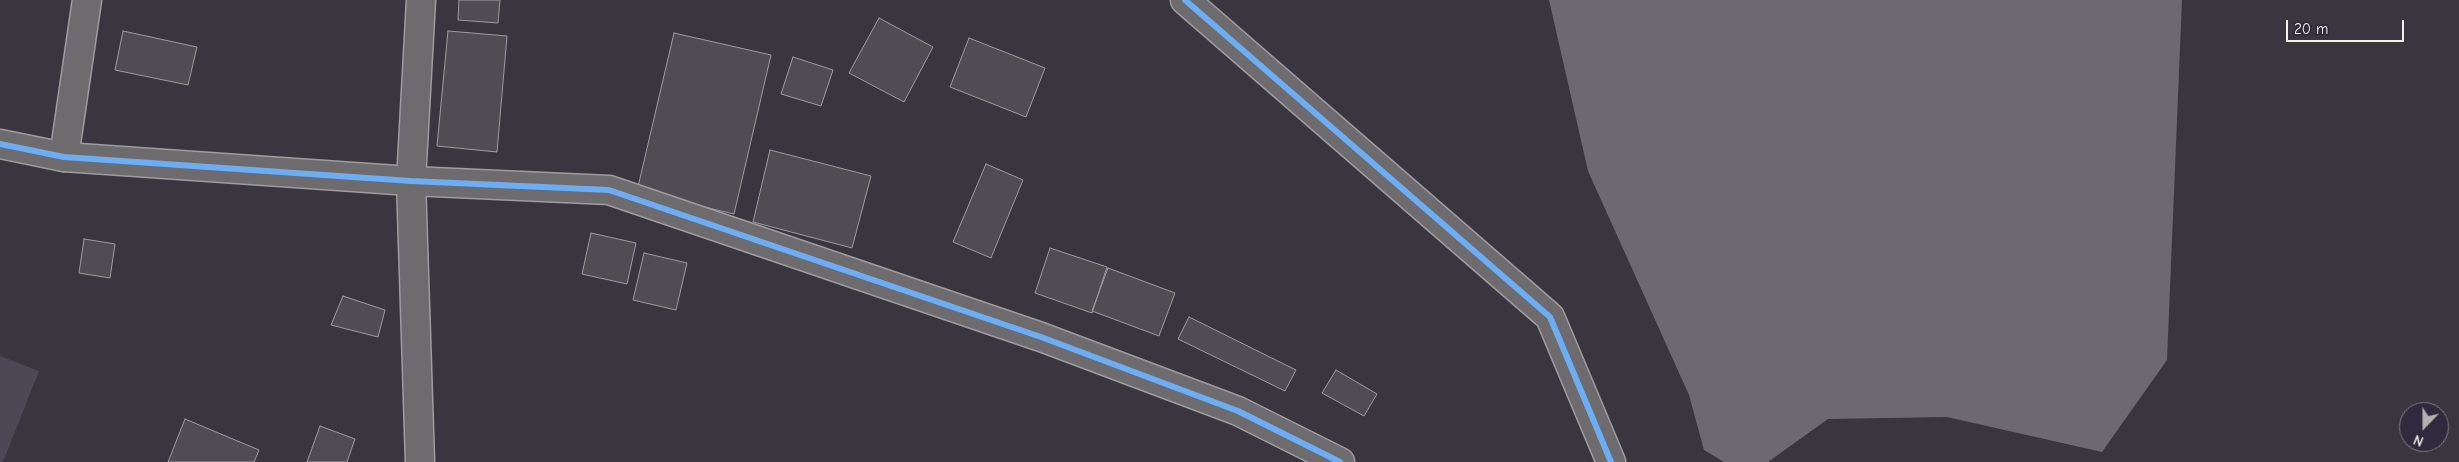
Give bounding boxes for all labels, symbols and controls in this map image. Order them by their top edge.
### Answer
scale bar [2289,10,2406,42]
text: 20 m [2294,20,2328,38]
north arrow [2399,402,2449,452]
text: N [2411,431,2426,450]

